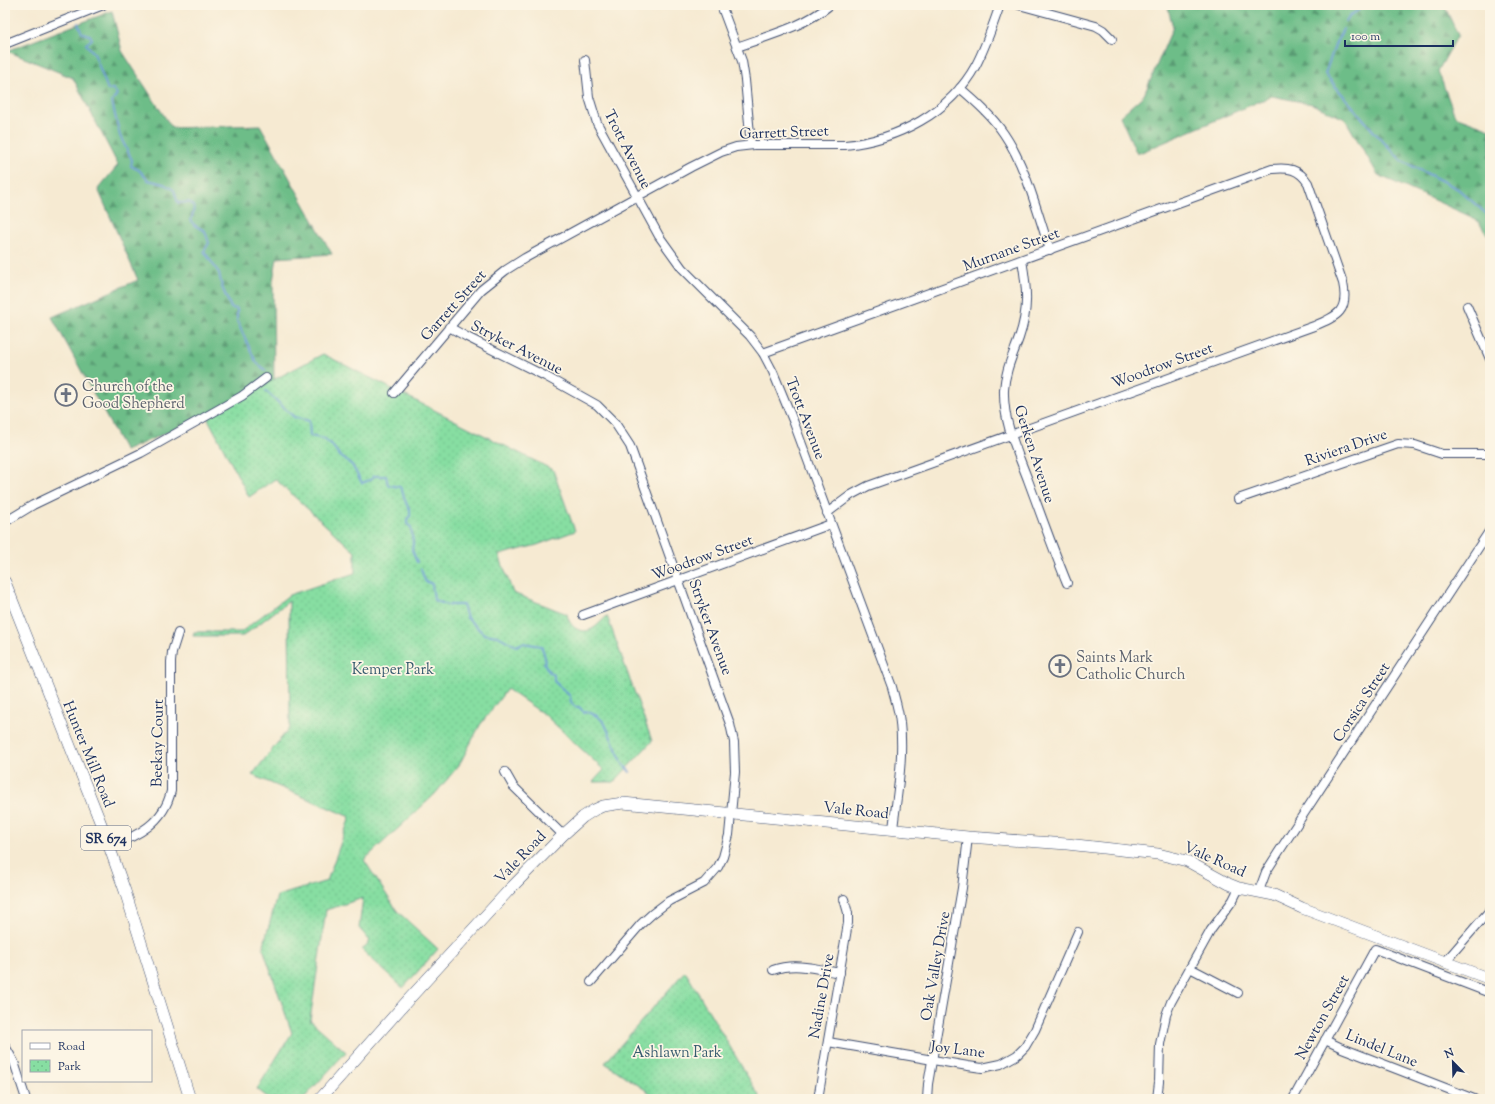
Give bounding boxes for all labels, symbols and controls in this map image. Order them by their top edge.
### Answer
scale bar [1345,22,1453,48]
text: 100 m [1351,28,1380,46]
street label: Trott Avenue [598,106,656,193]
street label: Garrett Street [739,121,829,146]
street label: Murnane Street [960,223,1063,278]
street label: Garrett Street [416,266,492,346]
street label: Stryker Avenue [467,316,566,381]
street label: Woodrow Street [1109,338,1216,394]
street label: Trott Avenue [779,374,830,463]
place label: Church of the Good Shepherd [82,377,185,415]
church icon: Church of the Good Shepherd [53,382,79,408]
street label: Gerken Avenue [1008,403,1059,506]
street label: Riviera Drive [1303,425,1390,472]
street label: Woodrow Street [649,530,756,586]
street label: Stryker Avenue [682,577,737,679]
place label: Saints Mark Catholic Church [1076,648,1186,686]
church icon: Saints Mark Catholic Church [1047,653,1073,679]
street label: Corsica Street [1329,659,1396,747]
park label: Kemper Park [352,660,434,681]
street label: Hunter Mill Road [57,698,119,812]
street label: Beekay Court [147,699,170,787]
street label: Vale Road [822,798,890,825]
road number: SR 674 [81,826,131,850]
street label: Vale Road [491,827,552,889]
street label: Vale Road [1180,837,1249,884]
street label: Oak Valley Drive [917,910,956,1023]
street label: Nadine Drive [805,952,840,1041]
street label: Newton Street [1291,972,1355,1064]
street label: Lindel Lane [1342,1025,1421,1073]
legend [22,1030,152,1082]
street label: Joy Lane [929,1037,986,1064]
text: Road [58,1038,85,1056]
north arrow [1433,1042,1473,1082]
park label: Ashlawn Park [632,1043,722,1064]
text: N [1441,1045,1457,1063]
text: Park [58,1058,81,1076]

